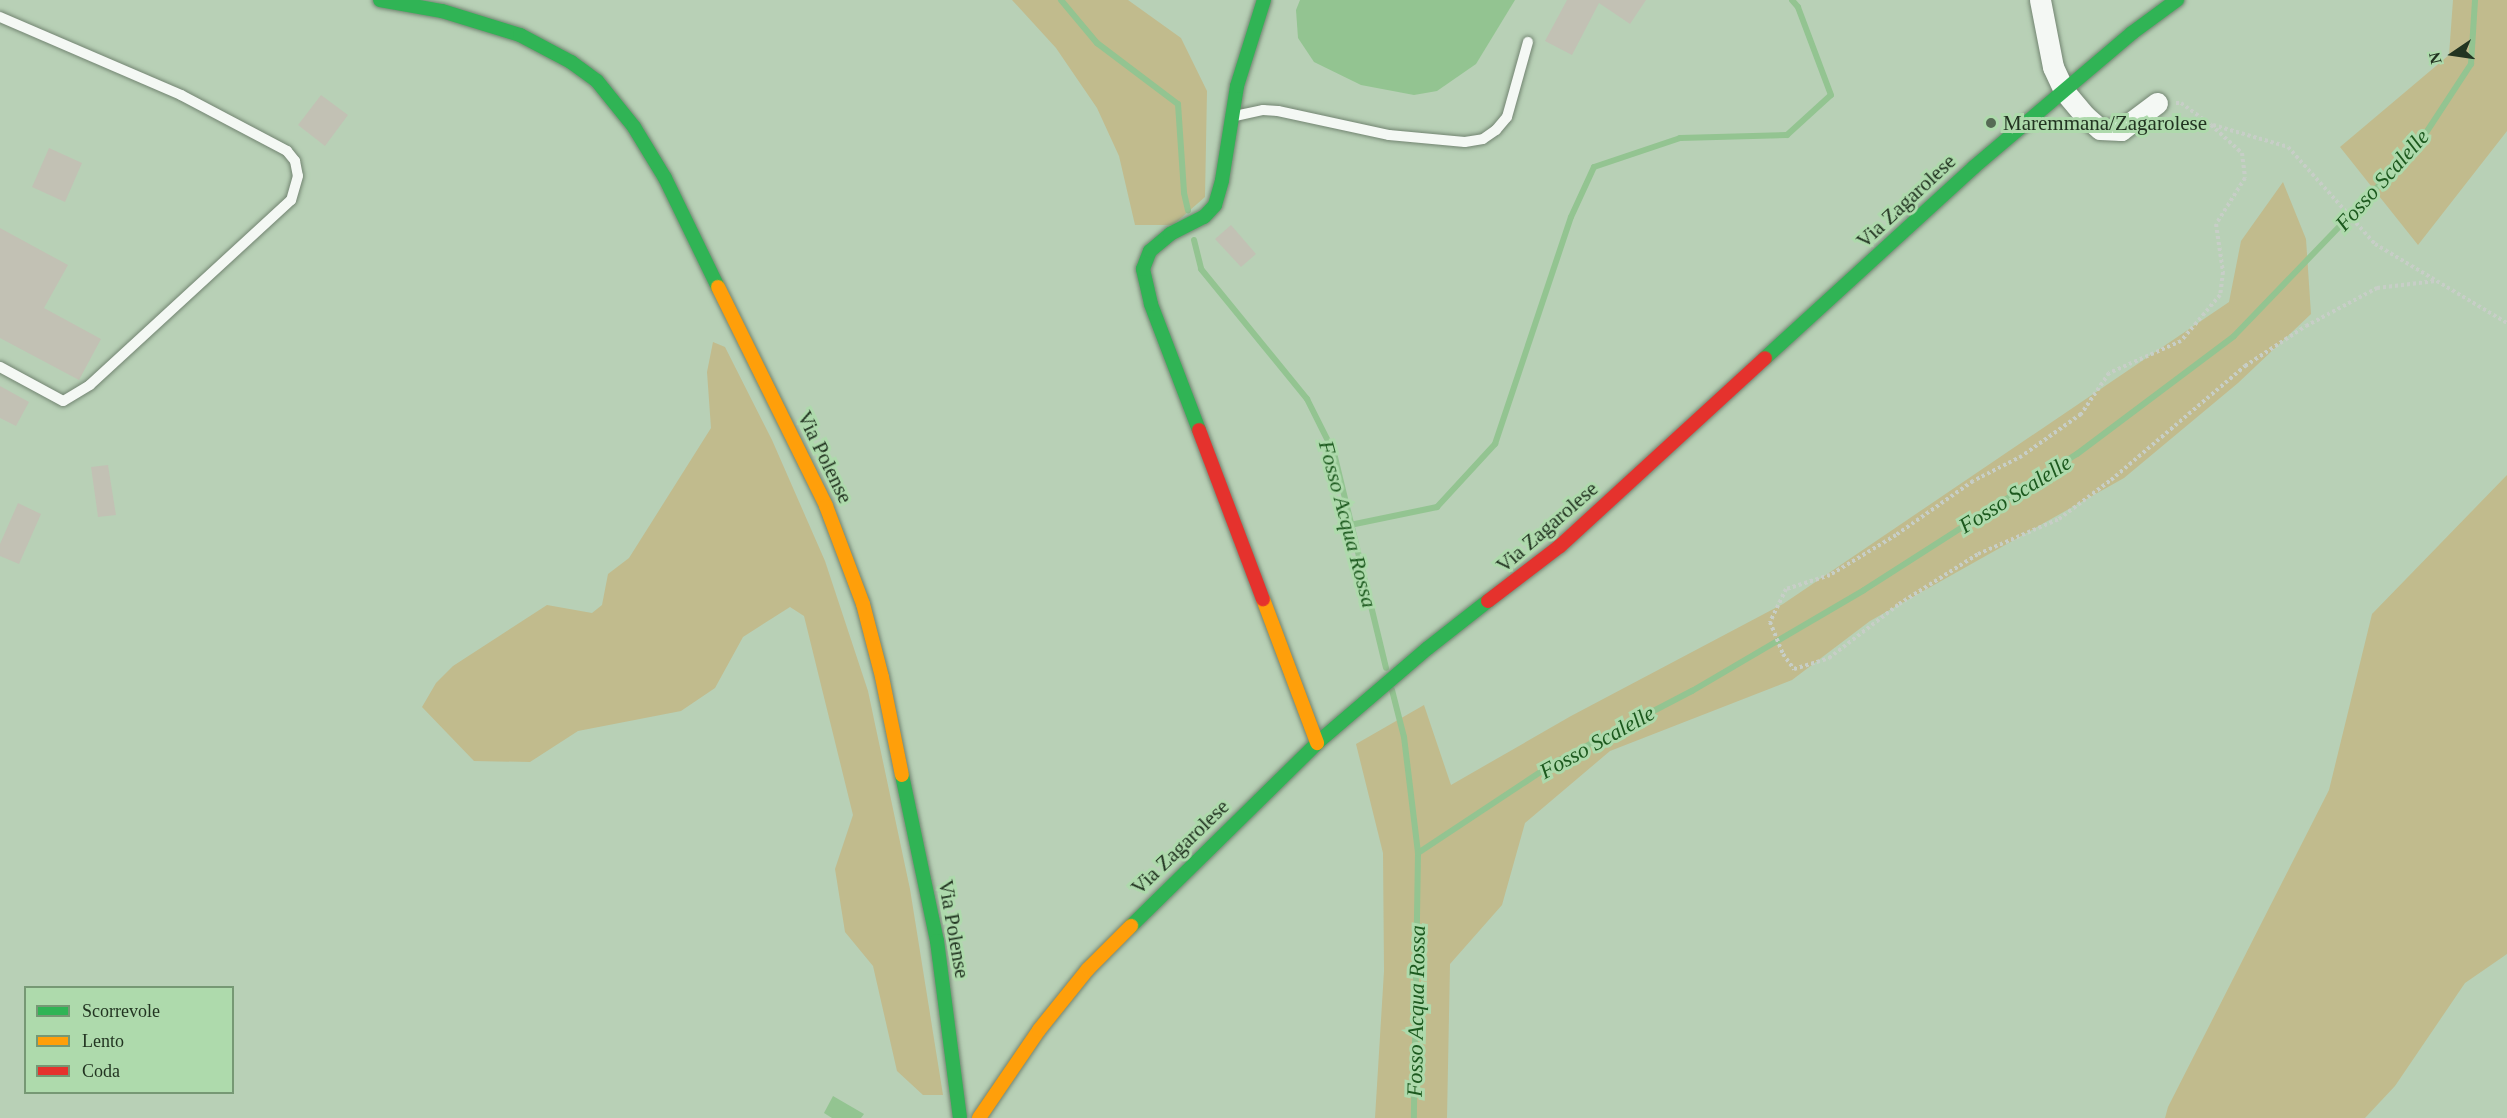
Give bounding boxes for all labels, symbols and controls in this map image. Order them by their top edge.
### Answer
north arrow [2423,24,2483,84]
text: N [2425,51,2445,66]
place label: Maremmana/Zagarolese [2003,110,2207,136]
marker: Maremmana/Zagarolese [1984,116,1998,130]
water label: Fosso Scalelle [2329,124,2435,236]
street label: Via Zagarolese [1851,149,1961,253]
street label: Via Polense [792,407,858,507]
water label: Fosso Acqua Rossa [1313,437,1383,611]
water label: Fosso Scalelle [1954,449,2076,539]
street label: Via Zagarolese [1491,476,1603,578]
water label: Fosso Scalelle [1535,700,1659,784]
street label: Via Zagarolese [1126,794,1234,900]
street label: Via Polense [933,878,975,980]
water label: Fosso Acqua Rossa [1401,925,1431,1097]
legend [24,986,234,1094]
text: Scorrevole [82,1001,160,1021]
text: Lento [82,1031,124,1051]
text: Coda [82,1061,120,1081]

